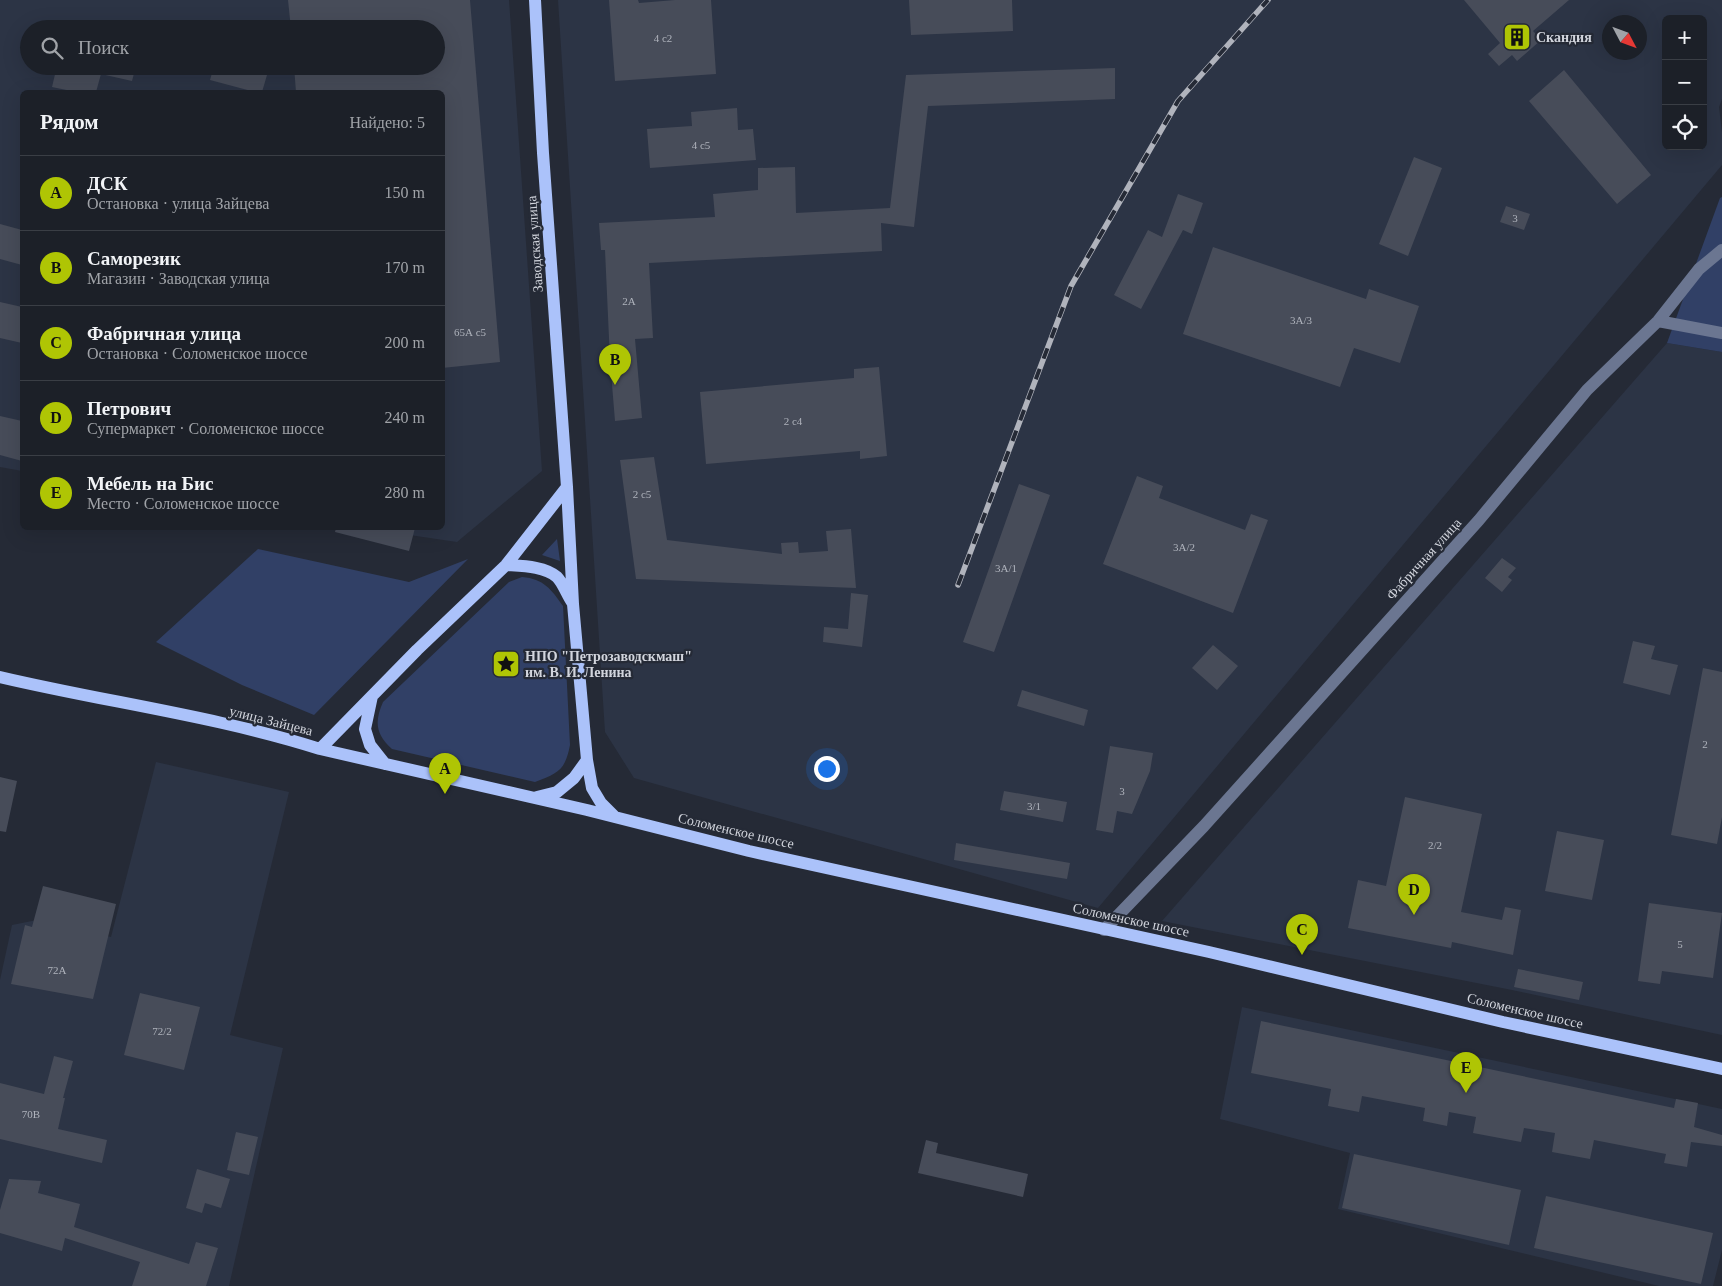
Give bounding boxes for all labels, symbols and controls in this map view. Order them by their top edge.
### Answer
north arrow [1602,15,1647,60]
map controls [1662,15,1707,150]
button: + [1662,15,1707,60]
search box [20,20,445,75]
building icon: Скандия [1502,22,1532,52]
place label: Скандия [1536,30,1592,45]
house number: 4 с2 [654,32,672,44]
icon: search [38,34,66,62]
text: Поиск [78,37,129,58]
button: − [1662,60,1707,105]
button: locate [1662,105,1707,150]
text: Рядом [40,110,99,134]
text: Найдено: 5 [350,114,425,131]
house number: 4 с5 [692,139,711,151]
text: ДСК [87,173,128,194]
text: A [50,184,62,201]
text: 150 m [385,184,425,201]
street label: Заводская улица [524,194,546,293]
text: Остановка · улица Зайцева [87,195,269,212]
house number: 3 [1512,212,1518,224]
text: Саморезик [87,248,181,269]
text: B [51,259,61,276]
text: 170 m [385,259,425,276]
text: Магазин · Заводская улица [87,270,270,287]
house number: 2А [622,295,636,307]
house number: 3А/3 [1290,314,1313,326]
text: Фабричная улица [87,323,241,344]
house number: 65А с5 [454,326,487,338]
text: C [50,334,62,351]
text: 200 m [385,334,425,351]
pin: B [599,344,631,385]
text: Остановка · Соломенское шоссе [87,345,308,362]
text: Петрович [87,398,171,419]
text: D [50,409,62,426]
text: 240 m [385,409,425,426]
house number: 2 с4 [784,415,803,427]
text: Супермаркет · Соломенское шоссе [87,420,324,437]
text: Мебель на Бис [87,473,213,494]
text: E [51,484,61,501]
text: 280 m [385,484,425,501]
house number: 2 с5 [633,488,652,500]
text: Место · Соломенское шоссе [87,495,279,512]
street label: Фабричная улица [1384,515,1465,603]
house number: 3А/2 [1173,541,1195,553]
house number: 3А/1 [995,562,1017,574]
place icon: НПО "Петрозаводскмаш" им. В. И. Ленина [491,649,521,679]
place label: НПО "Петрозаводскмаш" им. В. И. Ленина [525,649,692,680]
street label: улица Зайцева [228,703,315,739]
house number: 2 [1702,738,1708,750]
pin: A [429,753,461,794]
your location [814,756,840,782]
house number: 3 [1119,785,1125,797]
house number: 3/1 [1027,800,1041,812]
street label: Соломенское шоссе [677,810,795,852]
house number: 2/2 [1428,839,1442,851]
pin: D [1398,874,1430,915]
street label: Соломенское шоссе [1071,900,1191,940]
pin: C [1286,914,1318,955]
house number: 5 [1677,938,1683,950]
house number: 72А [48,964,67,976]
street label: Соломенское шоссе [1466,990,1584,1032]
house number: 72/2 [152,1025,172,1037]
pin: E [1450,1052,1482,1093]
house number: 70В [22,1108,40,1120]

